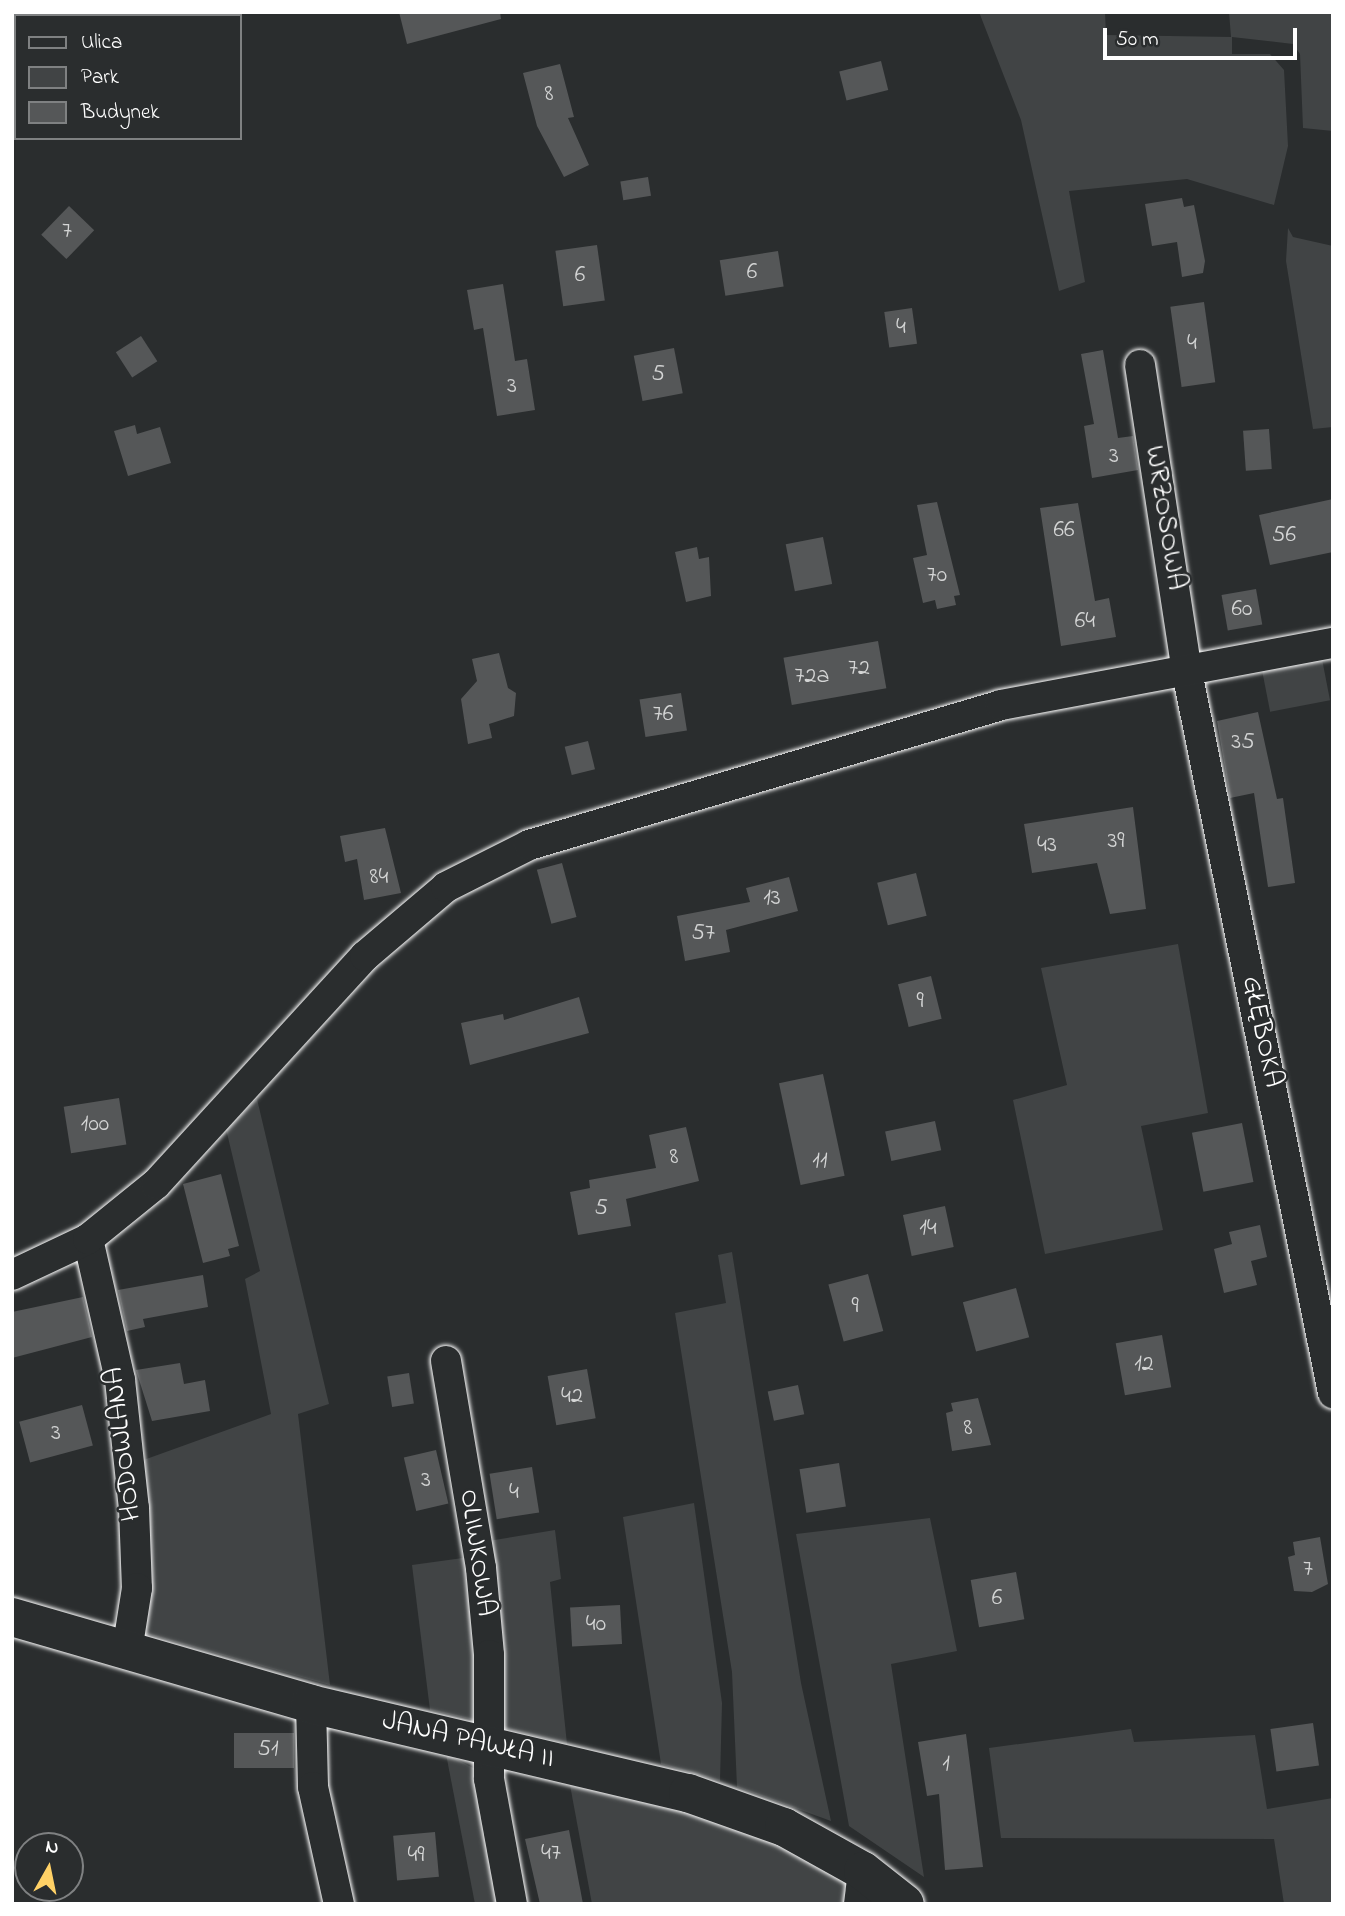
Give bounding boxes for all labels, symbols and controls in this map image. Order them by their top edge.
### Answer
legend [14,14,242,140]
scale bar [1107,14,1301,58]
text: 50 m [1116,25,1159,55]
text: Ulica [81,28,122,58]
text: Park [81,63,119,93]
house number: 8 [545,81,553,109]
text: Budynek [81,98,160,128]
house number: 7 [62,218,72,246]
house number: 6 [747,259,757,287]
house number: 6 [575,262,585,290]
house number: 4 [896,314,906,342]
house number: 4 [1187,330,1197,358]
house number: 5 [651,361,665,389]
house number: 3 [507,373,517,401]
house number: 3 [1109,443,1119,471]
street label: WRZOSOWA [1136,443,1192,593]
house number: 66 [1053,517,1075,545]
house number: 56 [1272,522,1296,550]
house number: 70 [927,562,947,590]
house number: 60 [1232,596,1252,624]
house number: 64 [1075,608,1095,636]
house number: 72 [848,655,870,683]
house number: 72a [795,663,829,691]
house number: 76 [653,701,673,729]
house number: 35 [1231,729,1255,757]
house number: 39 [1107,828,1125,856]
house number: 43 [1037,832,1057,860]
house number: 84 [370,864,388,892]
house number: 13 [763,885,781,913]
house number: 57 [691,920,715,948]
street label: GŁĘBOKA [1233,973,1289,1091]
house number: 9 [916,988,924,1016]
house number: 100 [81,1111,109,1139]
house number: 8 [670,1144,678,1172]
house number: 11 [812,1148,828,1176]
house number: 5 [594,1195,608,1223]
house number: 14 [919,1215,937,1243]
house number: 9 [851,1293,859,1321]
house number: 12 [1134,1351,1154,1379]
street label: HODOWLANA [98,1365,150,1523]
house number: 42 [561,1383,583,1411]
house number: 8 [964,1415,972,1443]
house number: 3 [51,1420,61,1448]
house number: 3 [421,1467,431,1495]
house number: 4 [509,1479,519,1507]
street label: OLIWKOWA [450,1487,502,1619]
house number: 7 [1303,1556,1313,1584]
house number: 6 [992,1585,1002,1613]
house number: 40 [586,1611,606,1639]
street label: JANA PAWŁA II [379,1705,557,1777]
house number: 51 [257,1736,279,1764]
house number: 1 [942,1751,950,1779]
north arrow [14,1832,84,1902]
text: N [44,1833,60,1862]
house number: 47 [541,1840,561,1868]
house number: 49 [407,1842,425,1870]

